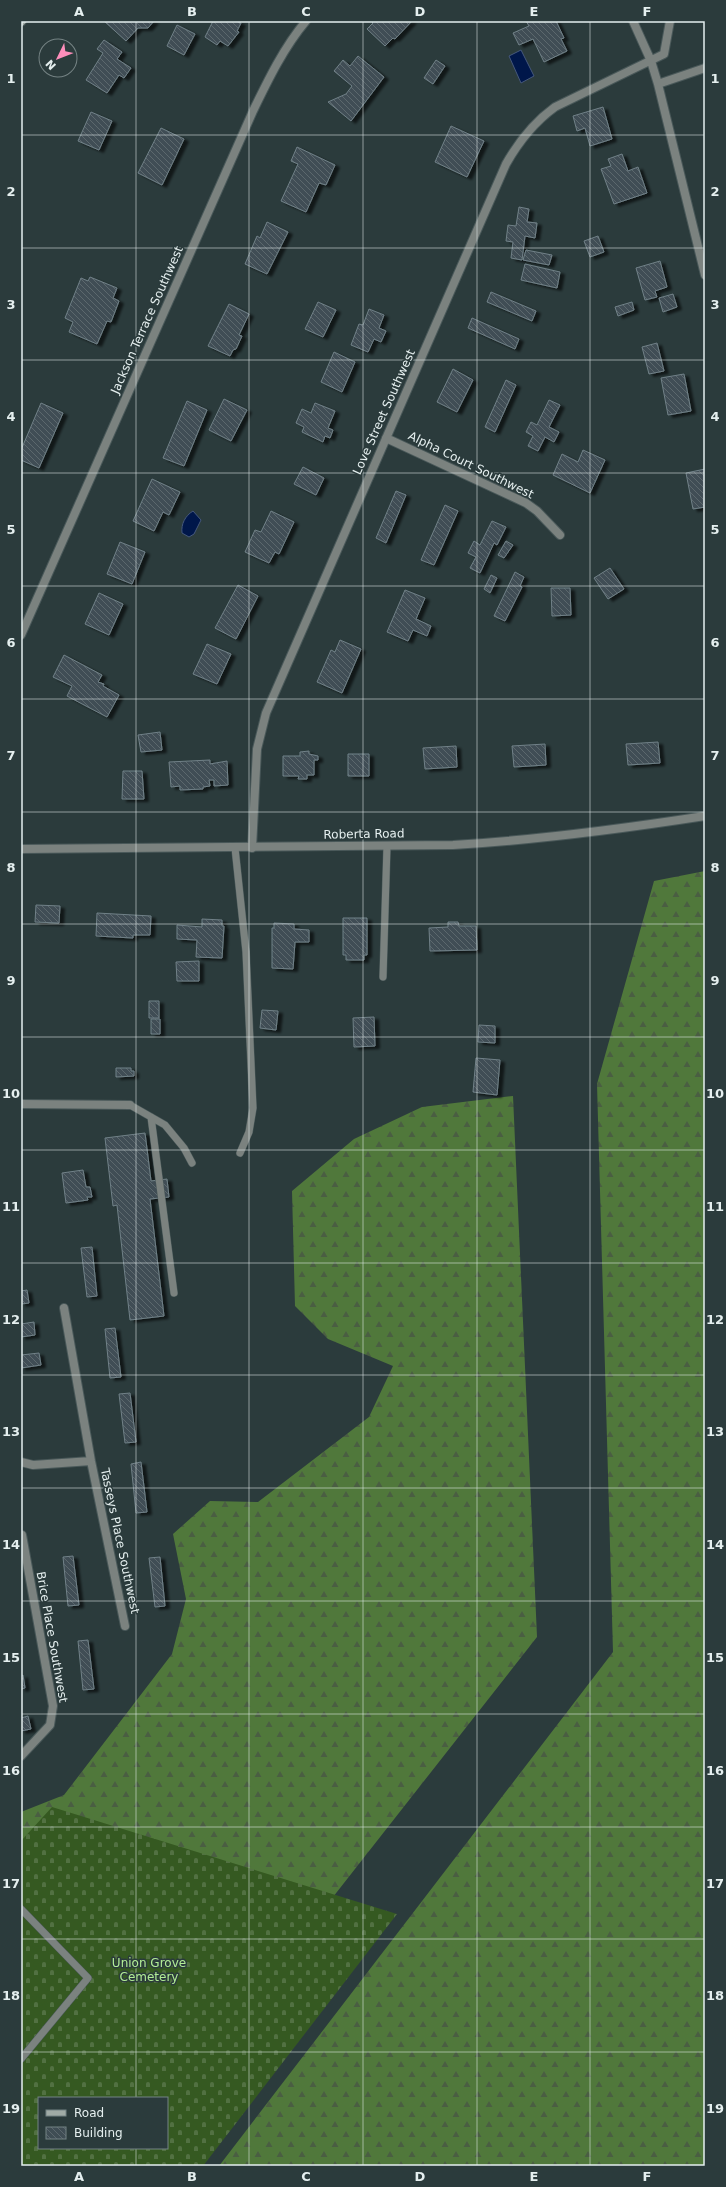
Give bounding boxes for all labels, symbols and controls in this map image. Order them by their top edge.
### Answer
text: A [74,4,84,19]
text: B [187,4,197,19]
text: C [301,4,311,19]
text: D [415,4,426,19]
text: E [530,4,538,19]
text: F [643,4,651,19]
north arrow [38,38,78,78]
text: N [43,57,59,72]
text: 1 [6,71,16,86]
text: 1 [710,71,720,86]
text: 2 [6,184,16,199]
text: 2 [710,184,720,199]
street label: Jackson Terrace Southwest [108,244,186,397]
text: 3 [6,297,16,312]
text: 3 [710,297,720,312]
street label: Love Street Southwest [350,347,418,477]
text: 4 [6,409,16,424]
text: 4 [710,409,720,424]
street label: Alpha Court Southwest [406,429,536,502]
text: 5 [6,522,16,537]
text: 5 [710,522,720,537]
text: 6 [6,635,16,650]
text: 6 [710,635,720,650]
text: 7 [6,748,16,763]
text: 7 [710,748,720,763]
street label: Roberta Road [323,826,405,842]
text: 8 [6,860,16,875]
text: 8 [710,860,720,875]
text: 9 [6,973,16,988]
text: 9 [710,973,720,988]
text: 10 [2,1086,20,1101]
text: 10 [706,1086,724,1101]
text: 11 [2,1199,20,1214]
text: 11 [706,1199,724,1214]
text: 12 [2,1312,20,1327]
text: 12 [706,1312,724,1327]
text: 13 [2,1424,20,1439]
text: 13 [706,1424,724,1439]
street label: Tasseys Place Southwest [98,1466,142,1615]
text: 14 [2,1537,20,1552]
text: 14 [706,1537,724,1552]
street label: Brice Place Southwest [34,1570,70,1704]
text: 15 [2,1650,20,1665]
text: 15 [706,1650,724,1665]
text: 16 [2,1763,20,1778]
text: 16 [706,1763,724,1778]
text: 17 [2,1876,20,1891]
text: 17 [706,1876,724,1891]
park label: Union Grove Cemetery [112,1956,186,1984]
text: 18 [2,1988,20,2003]
text: 18 [706,1988,724,2003]
legend [38,2097,168,2149]
text: 19 [2,2101,20,2116]
text: 19 [706,2101,724,2116]
text: Road [74,2106,104,2120]
text: Building [74,2126,123,2140]
text: A [74,2169,84,2184]
text: B [187,2169,197,2184]
text: C [301,2169,311,2184]
text: D [415,2169,426,2184]
text: E [530,2169,538,2184]
text: F [643,2169,651,2184]

